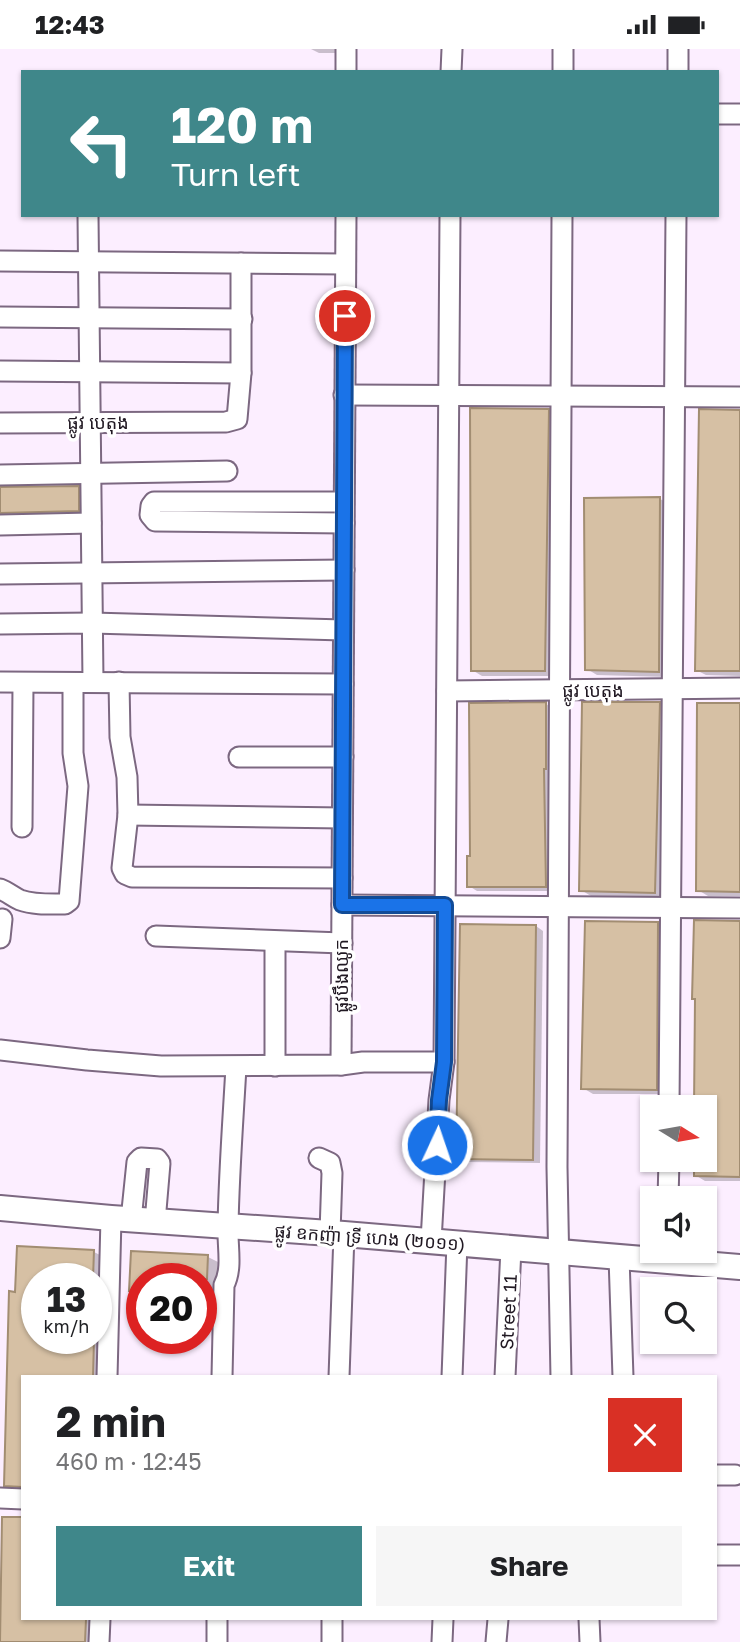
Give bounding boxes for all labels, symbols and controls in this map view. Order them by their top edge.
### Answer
text: 12:43 [35,9,105,40]
text: 120 m [171,95,313,154]
icon: left [56,98,147,189]
text: Turn left [171,155,300,193]
pin [315,286,375,346]
icon: arrive [326,297,364,335]
street label: ផ្លូវ បេតុង [67,411,129,439]
street label: ផ្លូវ បេតុង [562,679,624,707]
street label: ផ្លូវបឹងឈូក [330,939,358,1013]
north arrow [640,1095,718,1173]
map controls [640,1095,717,1354]
position arrow [400,1108,474,1182]
button: sound [640,1186,717,1263]
street label: ផ្លូវ ឧកញ៉ា ទ្រី ហេង (២០១១) [273,1219,466,1261]
speed limit sign: 20 [126,1263,217,1354]
street label: Street 11 [495,1274,521,1350]
button: search [640,1277,717,1354]
text: 13 [47,1278,86,1320]
text: km/h [44,1315,89,1337]
text: 2 min [56,1396,166,1446]
button: close [608,1398,682,1472]
text: 460 m · 12:45 [56,1447,201,1475]
button: Exit [56,1526,362,1606]
button: Share [376,1526,682,1606]

